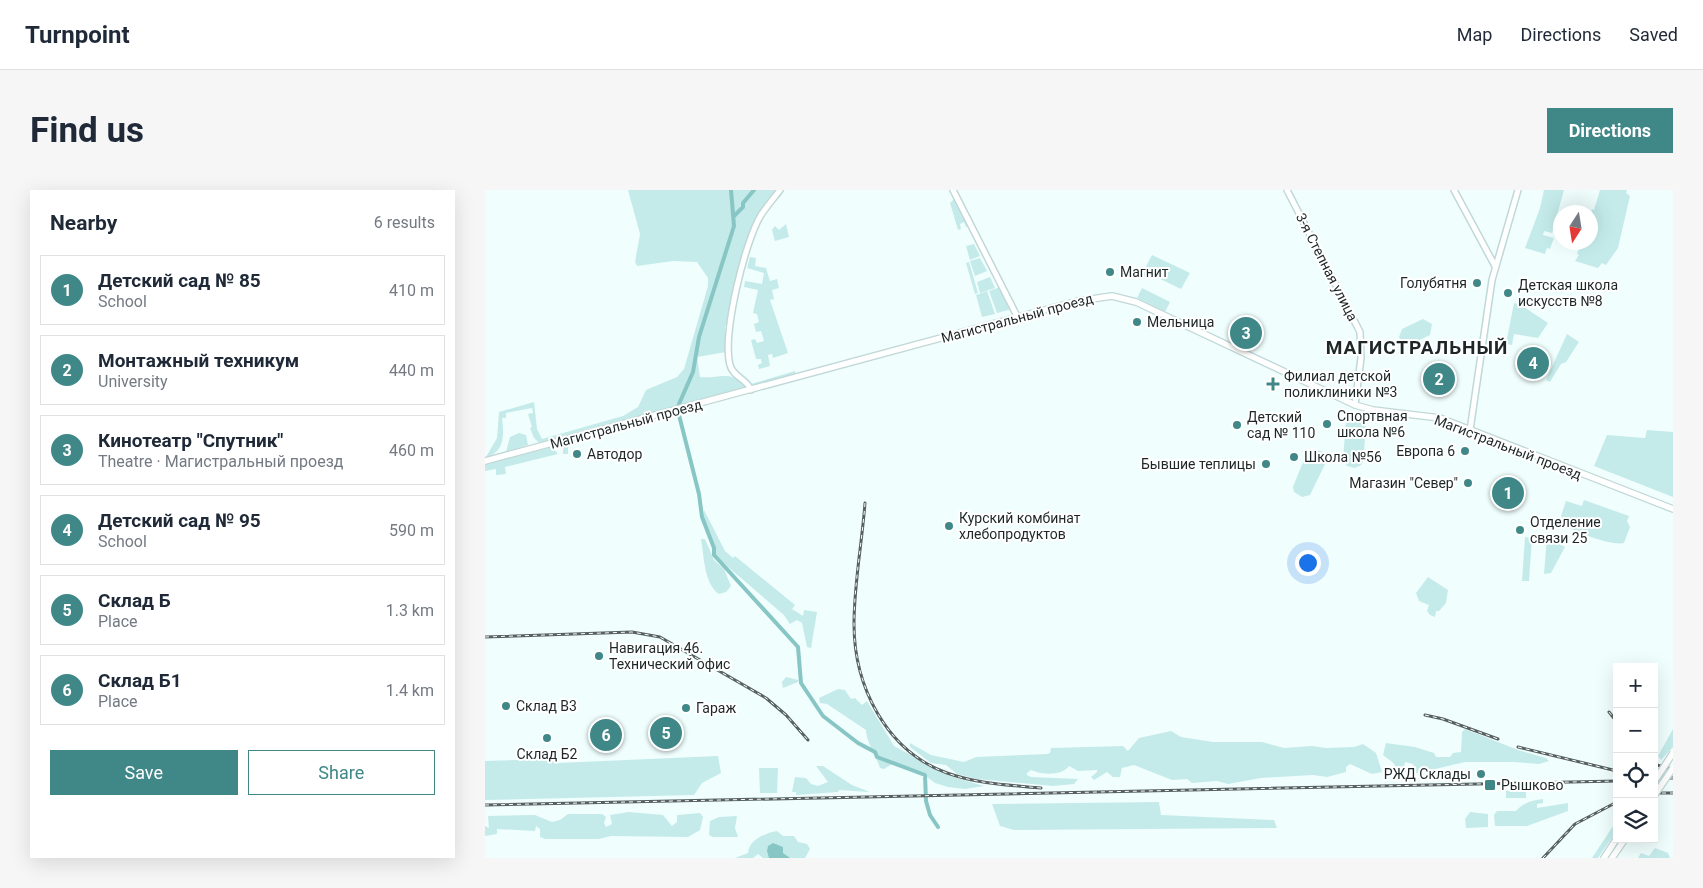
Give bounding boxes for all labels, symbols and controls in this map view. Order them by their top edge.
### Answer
text: Turnpoint [25,21,130,49]
text: Map [1457,24,1492,45]
text: Directions [1520,24,1601,45]
text: Saved [1629,24,1678,45]
button: Directions [1547,108,1673,153]
text: Find us [30,110,144,151]
north arrow [1553,205,1598,250]
street label: 3-я Степная улица [1293,210,1361,324]
text: Nearby [50,211,117,235]
text: 6 results [374,213,435,232]
place label: Магнит [1120,264,1169,280]
marker: Магнит [1104,266,1116,278]
text: Детский сад № 85 [98,269,261,292]
place label: Голубятня [1400,275,1467,291]
marker: Голубятня [1471,277,1483,289]
place label: Детская школа искусств №8 [1518,277,1618,309]
text: 1 [62,281,72,300]
text: 410 m [389,281,434,300]
marker: Детская школа искусств №8 [1502,287,1514,299]
street label: Магистральный проезд [939,290,1095,346]
text: School [98,292,147,311]
place label: Мельница [1147,314,1214,330]
pin: 3 [1230,314,1262,352]
marker: Мельница [1131,316,1143,328]
district label: МАГИСТРАЛЬНЫЙ [1326,336,1508,359]
pin: 4 [1517,344,1549,382]
text: Монтажный техникум [98,349,299,372]
pin: 2 [1423,360,1455,398]
text: 2 [62,361,72,380]
text: 440 m [389,361,434,380]
place label: Филиал детской поликлиники №3 [1284,368,1397,400]
text: University [98,372,168,391]
marker: Филиал детской поликлиники №3 [1266,377,1280,391]
street label: Магистральный проезд [548,396,704,452]
place label: Спортвная школа №6 [1337,408,1408,440]
place label: Детский сад № 110 [1247,409,1315,441]
street label: Магистральный проезд [1432,412,1584,483]
marker: Спортвная школа №6 [1321,418,1333,430]
marker: Детский сад № 110 [1231,419,1243,431]
text: Кинотеатр "Спутник" [98,429,283,452]
text: 3 [62,441,72,460]
text: 460 m [389,441,434,460]
place label: Европа 6 [1396,443,1455,459]
marker: Европа 6 [1459,445,1471,457]
place label: Автодор [587,446,642,462]
marker: Автодор [571,448,583,460]
place label: Школа №56 [1304,449,1382,465]
marker: Школа №56 [1288,451,1300,463]
text: Theatre · Магистральный проезд [98,452,343,471]
place label: Бывшие теплицы [1141,456,1256,472]
marker: Бывшие теплицы [1260,458,1272,470]
pin: 1 [1492,474,1524,512]
place label: Магазин "Север" [1349,475,1458,491]
marker: Магазин "Север" [1462,477,1474,489]
text: Детский сад № 95 [98,509,261,532]
place label: Курский комбинат хлебопродуктов [959,510,1081,542]
place label: Отделение связи 25 [1530,514,1601,546]
marker: Курский комбинат хлебопродуктов [943,520,955,532]
text: 4 [62,521,72,540]
text: 590 m [389,521,434,540]
marker: Отделение связи 25 [1514,524,1526,536]
text: School [98,532,147,551]
your location [1295,550,1321,576]
text: Склад Б [98,589,171,612]
text: 5 [62,601,72,620]
text: 1.3 km [386,601,434,620]
text: Place [98,612,138,631]
place label: Навигация 46. Технический офис [609,640,730,672]
marker: Навигация 46. Технический офис [593,650,605,662]
map controls [1613,663,1658,843]
button: + [1613,663,1658,708]
text: Склад Б1 [98,669,182,692]
text: 6 [62,681,72,700]
text: 1.4 km [386,681,434,700]
text: Place [98,692,138,711]
place label: Склад В3 [516,698,577,714]
marker: Склад В3 [500,700,512,712]
place label: Гараж [696,700,736,716]
marker: Гараж [680,702,692,714]
button: − [1613,708,1658,753]
pin: 5 [650,714,682,752]
pin: 6 [590,716,622,754]
marker: Склад Б2 [541,732,553,744]
place label: Склад Б2 [516,746,578,762]
button: Save [50,750,238,795]
button: Share [248,750,435,795]
button: locate [1613,753,1658,798]
place label: РЖД Склады [1384,766,1471,782]
marker: РЖД Склады [1475,768,1487,780]
place label: Рышково [1501,777,1563,793]
marker: Рышково [1483,778,1497,792]
button: layers [1613,798,1658,843]

